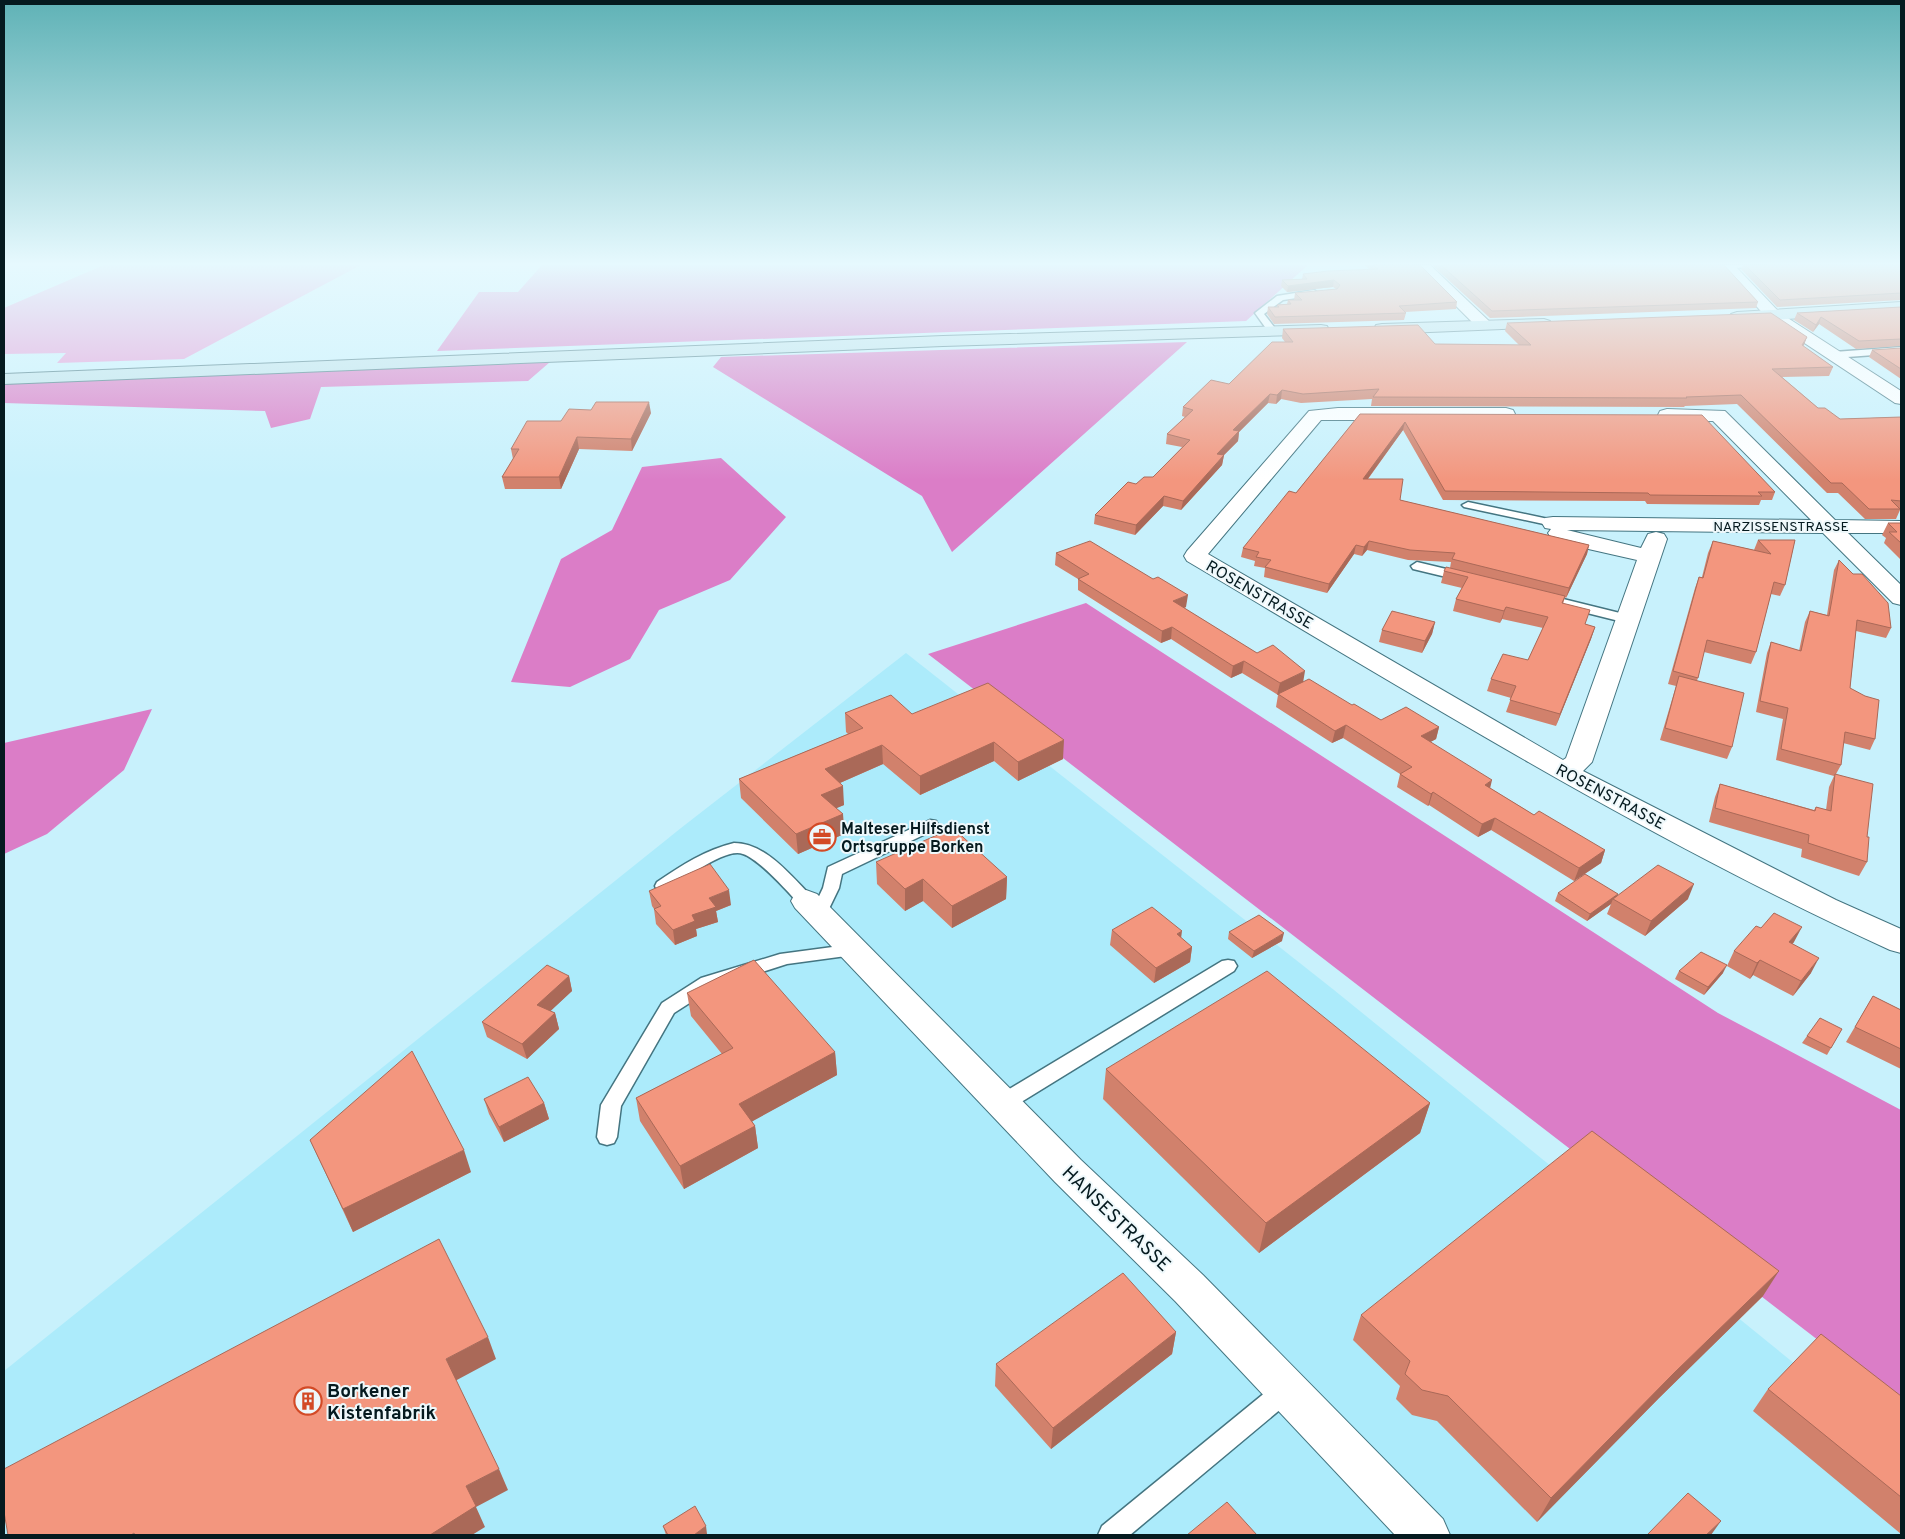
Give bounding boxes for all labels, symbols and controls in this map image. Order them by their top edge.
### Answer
street label: NARZISSENSTRASSE [1713,519,1849,536]
street label: ROSENSTRASSE [1202,557,1316,635]
street label: ROSENSTRASSE [1552,761,1668,835]
place label: Malteser Hilfsdienst Ortsgruppe Borken [841,820,990,858]
office icon: Malteser Hilfsdienst Ortsgruppe Borken [807,822,837,852]
street label: HANSESTRASSE [1056,1161,1175,1278]
place label: Borkener Kistenfabrik [327,1380,437,1426]
building icon: Borkener Kistenfabrik [293,1386,323,1416]

